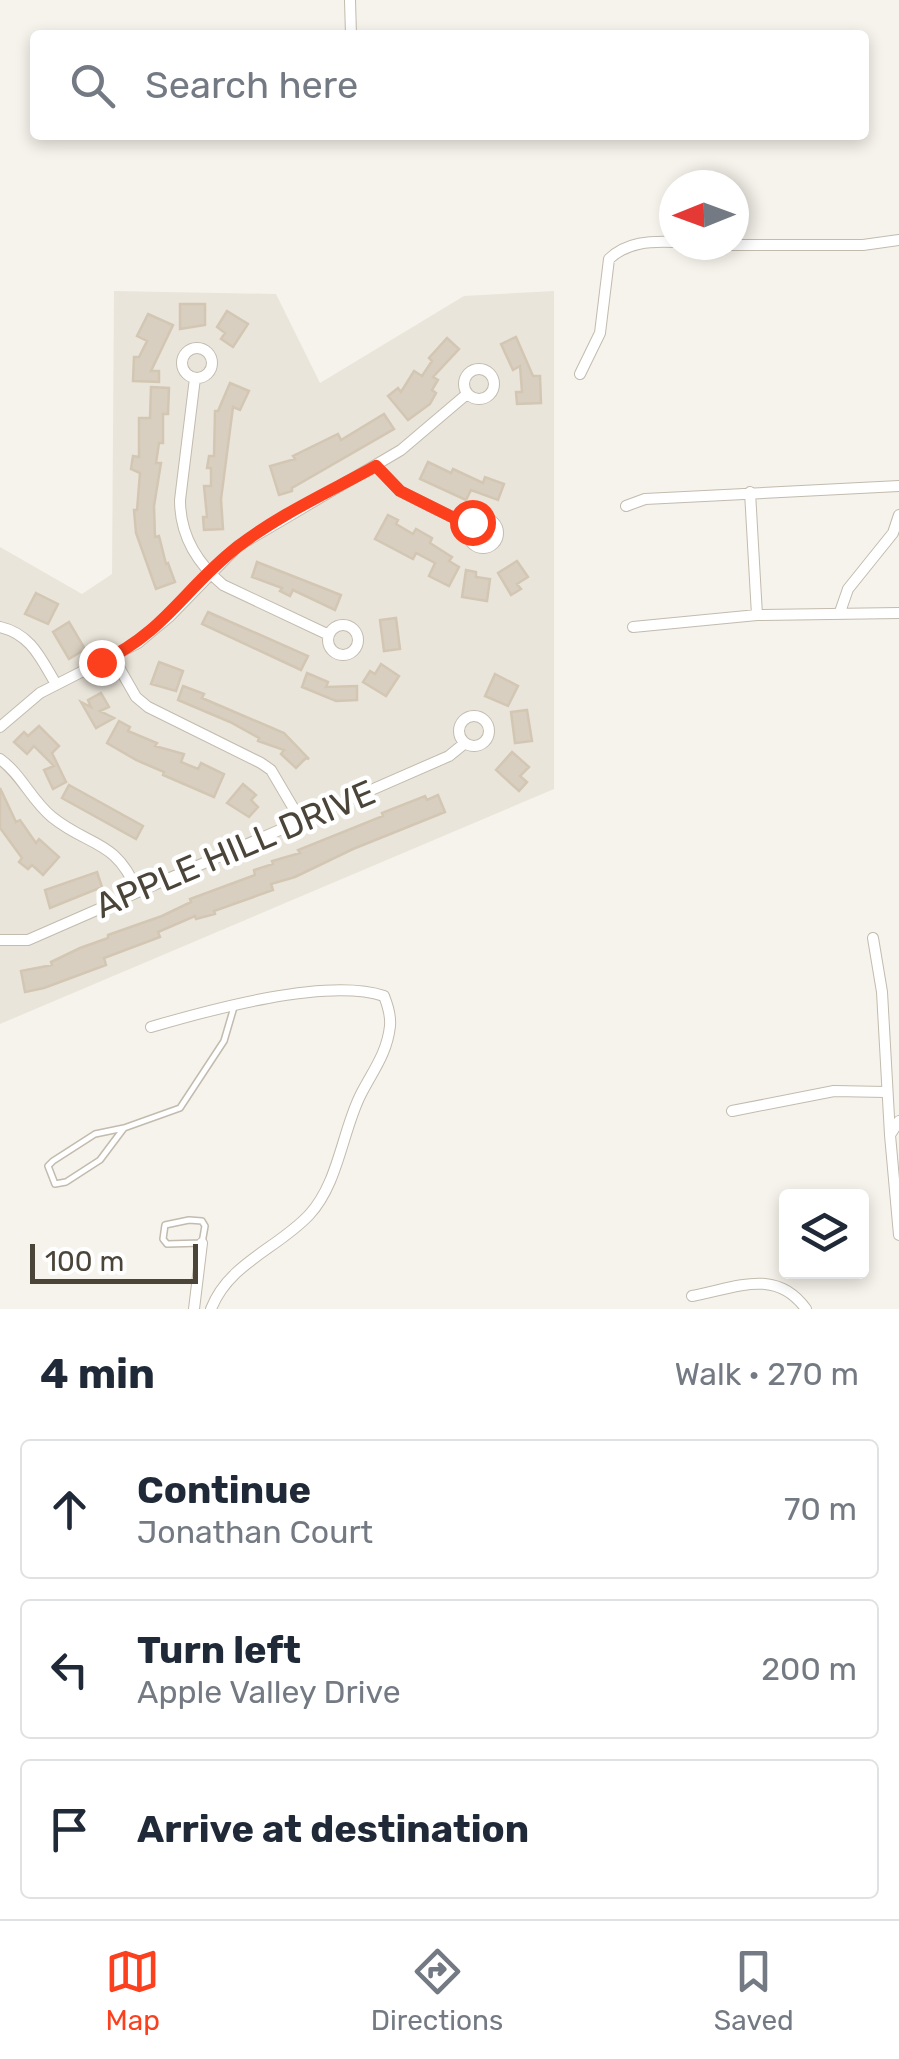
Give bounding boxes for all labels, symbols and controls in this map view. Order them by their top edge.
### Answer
search box [30,30,869,140]
icon: search [65,58,120,113]
text: Search here [145,62,358,108]
north arrow [659,170,749,260]
route start [450,500,496,546]
route end [79,640,125,686]
street label: APPLE HILL DRIVE [89,771,381,927]
map controls [779,1189,869,1279]
button: layers [779,1189,869,1279]
scale bar [30,1239,198,1284]
text: 100 m [45,1245,124,1278]
text: 4 min [40,1349,155,1399]
text: Walk · 270 m [674,1355,859,1393]
text: Continue [137,1467,311,1513]
icon: ahead [42,1482,97,1537]
text: 70 m [784,1490,857,1528]
text: Jonathan Court [137,1513,373,1551]
text: Turn left [137,1627,301,1673]
icon: left [42,1642,97,1697]
text: 200 m [761,1650,857,1688]
text: Apple Valley Drive [137,1673,401,1711]
icon: arrive [42,1802,97,1857]
text: Arrive at destination [137,1806,529,1852]
tab: Map [105,1944,160,2037]
tab: Directions [371,1944,503,2037]
tab: Saved [714,1944,794,2037]

